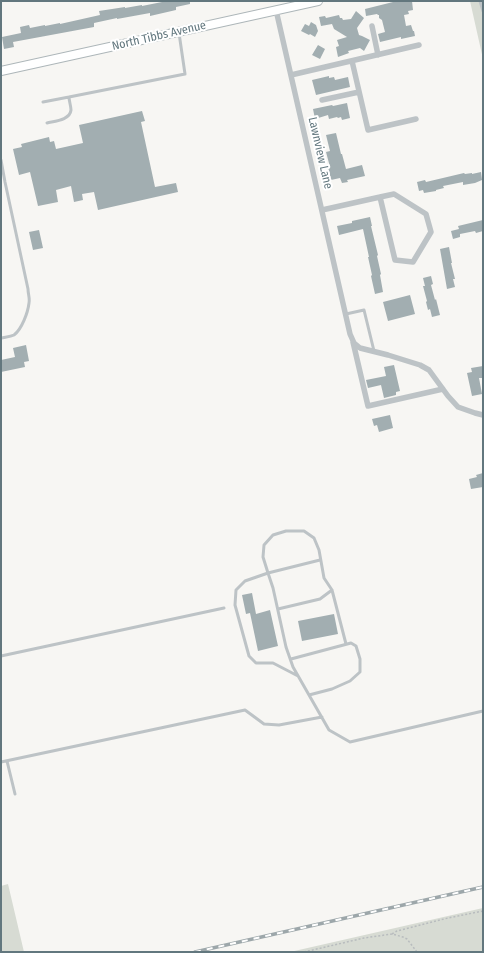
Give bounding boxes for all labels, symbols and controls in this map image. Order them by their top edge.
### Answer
street label: North Tibbs Avenue [111,18,207,54]
street label: Lawnview Lane [305,116,335,190]

